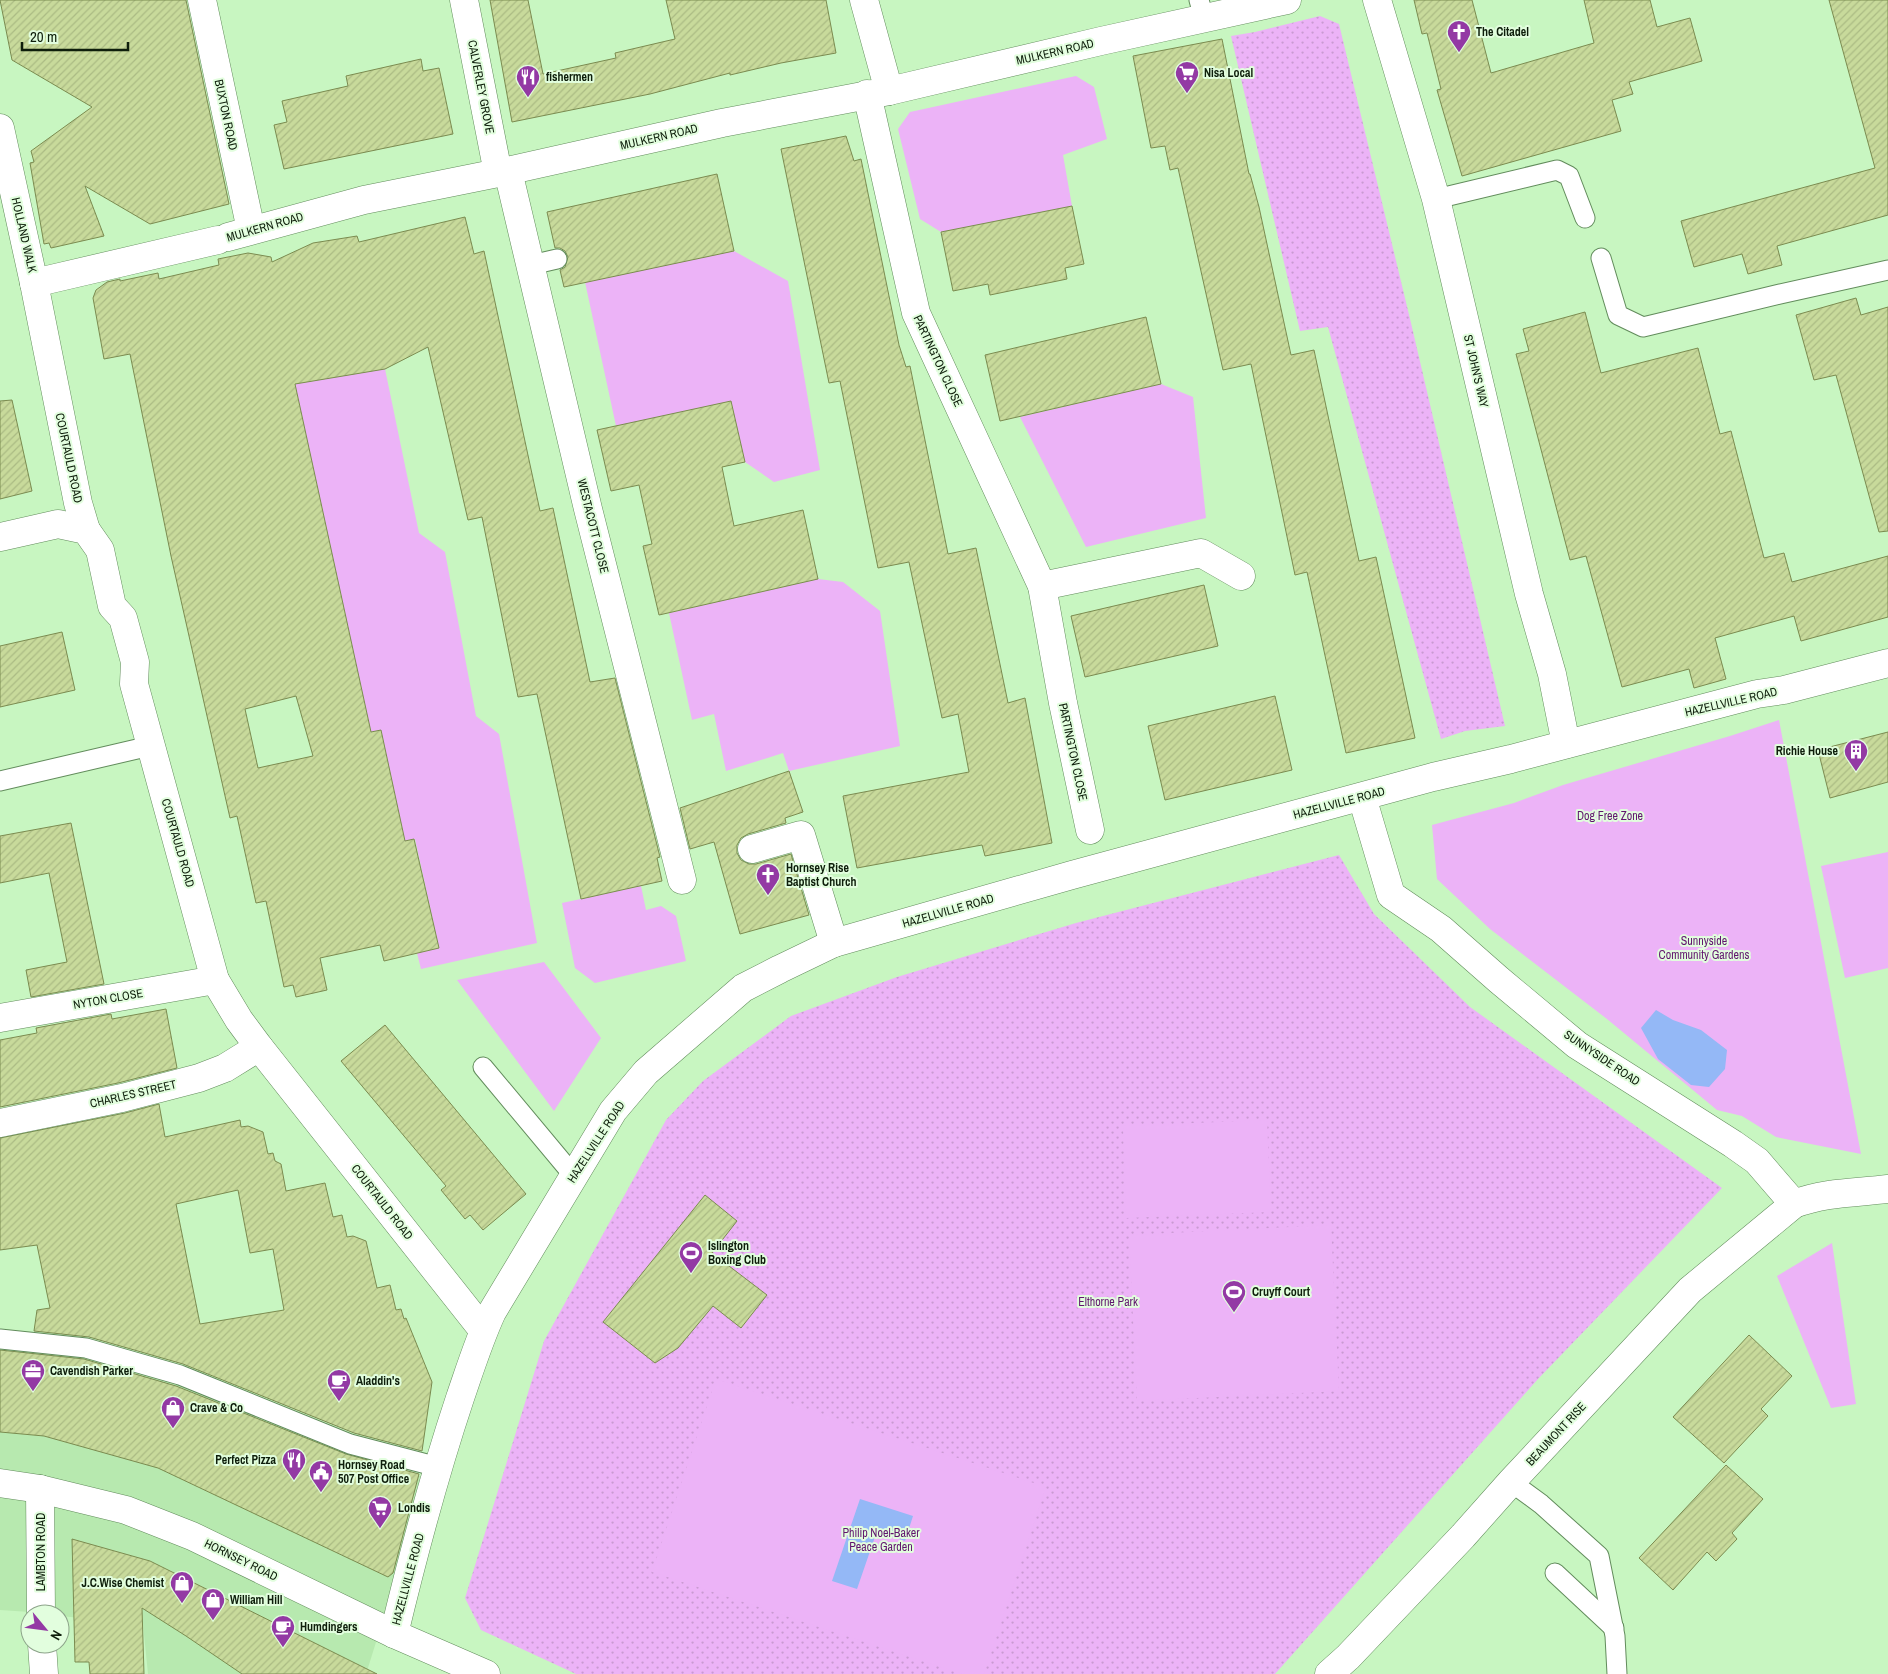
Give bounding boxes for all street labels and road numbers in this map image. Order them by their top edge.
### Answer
street label: MULKERN ROAD [1015,35,1095,69]
street label: CALVERLEY GROVE [464,39,498,135]
street label: BUXTON ROAD [211,78,241,152]
street label: MULKERN ROAD [619,120,699,154]
street label: HOLLAND WALK [8,196,41,275]
street label: MULKERN ROAD [225,208,305,246]
street label: PARTINGTON CLOSE [910,313,966,409]
street label: ST JOHN'S WAY [1460,333,1492,409]
street label: COURTAULD ROAD [52,412,86,504]
street label: WESTACOTT CLOSE [574,477,612,575]
street label: HAZELLVILLE ROAD [1683,684,1779,720]
street label: PARTINGTON CLOSE [1055,702,1091,802]
street label: HAZELLVILLE ROAD [1291,783,1387,823]
street label: COURTAULD ROAD [158,797,198,889]
street label: HAZELLVILLE ROAD [900,890,996,932]
street label: NYTON CLOSE [72,985,144,1013]
street label: SUNNYSIDE ROAD [1561,1027,1643,1089]
street label: CHARLES STREET [88,1076,178,1112]
street label: HAZELLVILLE ROAD [564,1098,628,1186]
street label: COURTAULD ROAD [348,1161,416,1243]
street label: BEAUMONT RISE [1522,1399,1590,1469]
street label: LAMBTON ROAD [33,1513,49,1591]
street label: HAZELLVILLE ROAD [388,1531,428,1627]
street label: HORNSEY ROAD [202,1535,280,1585]

